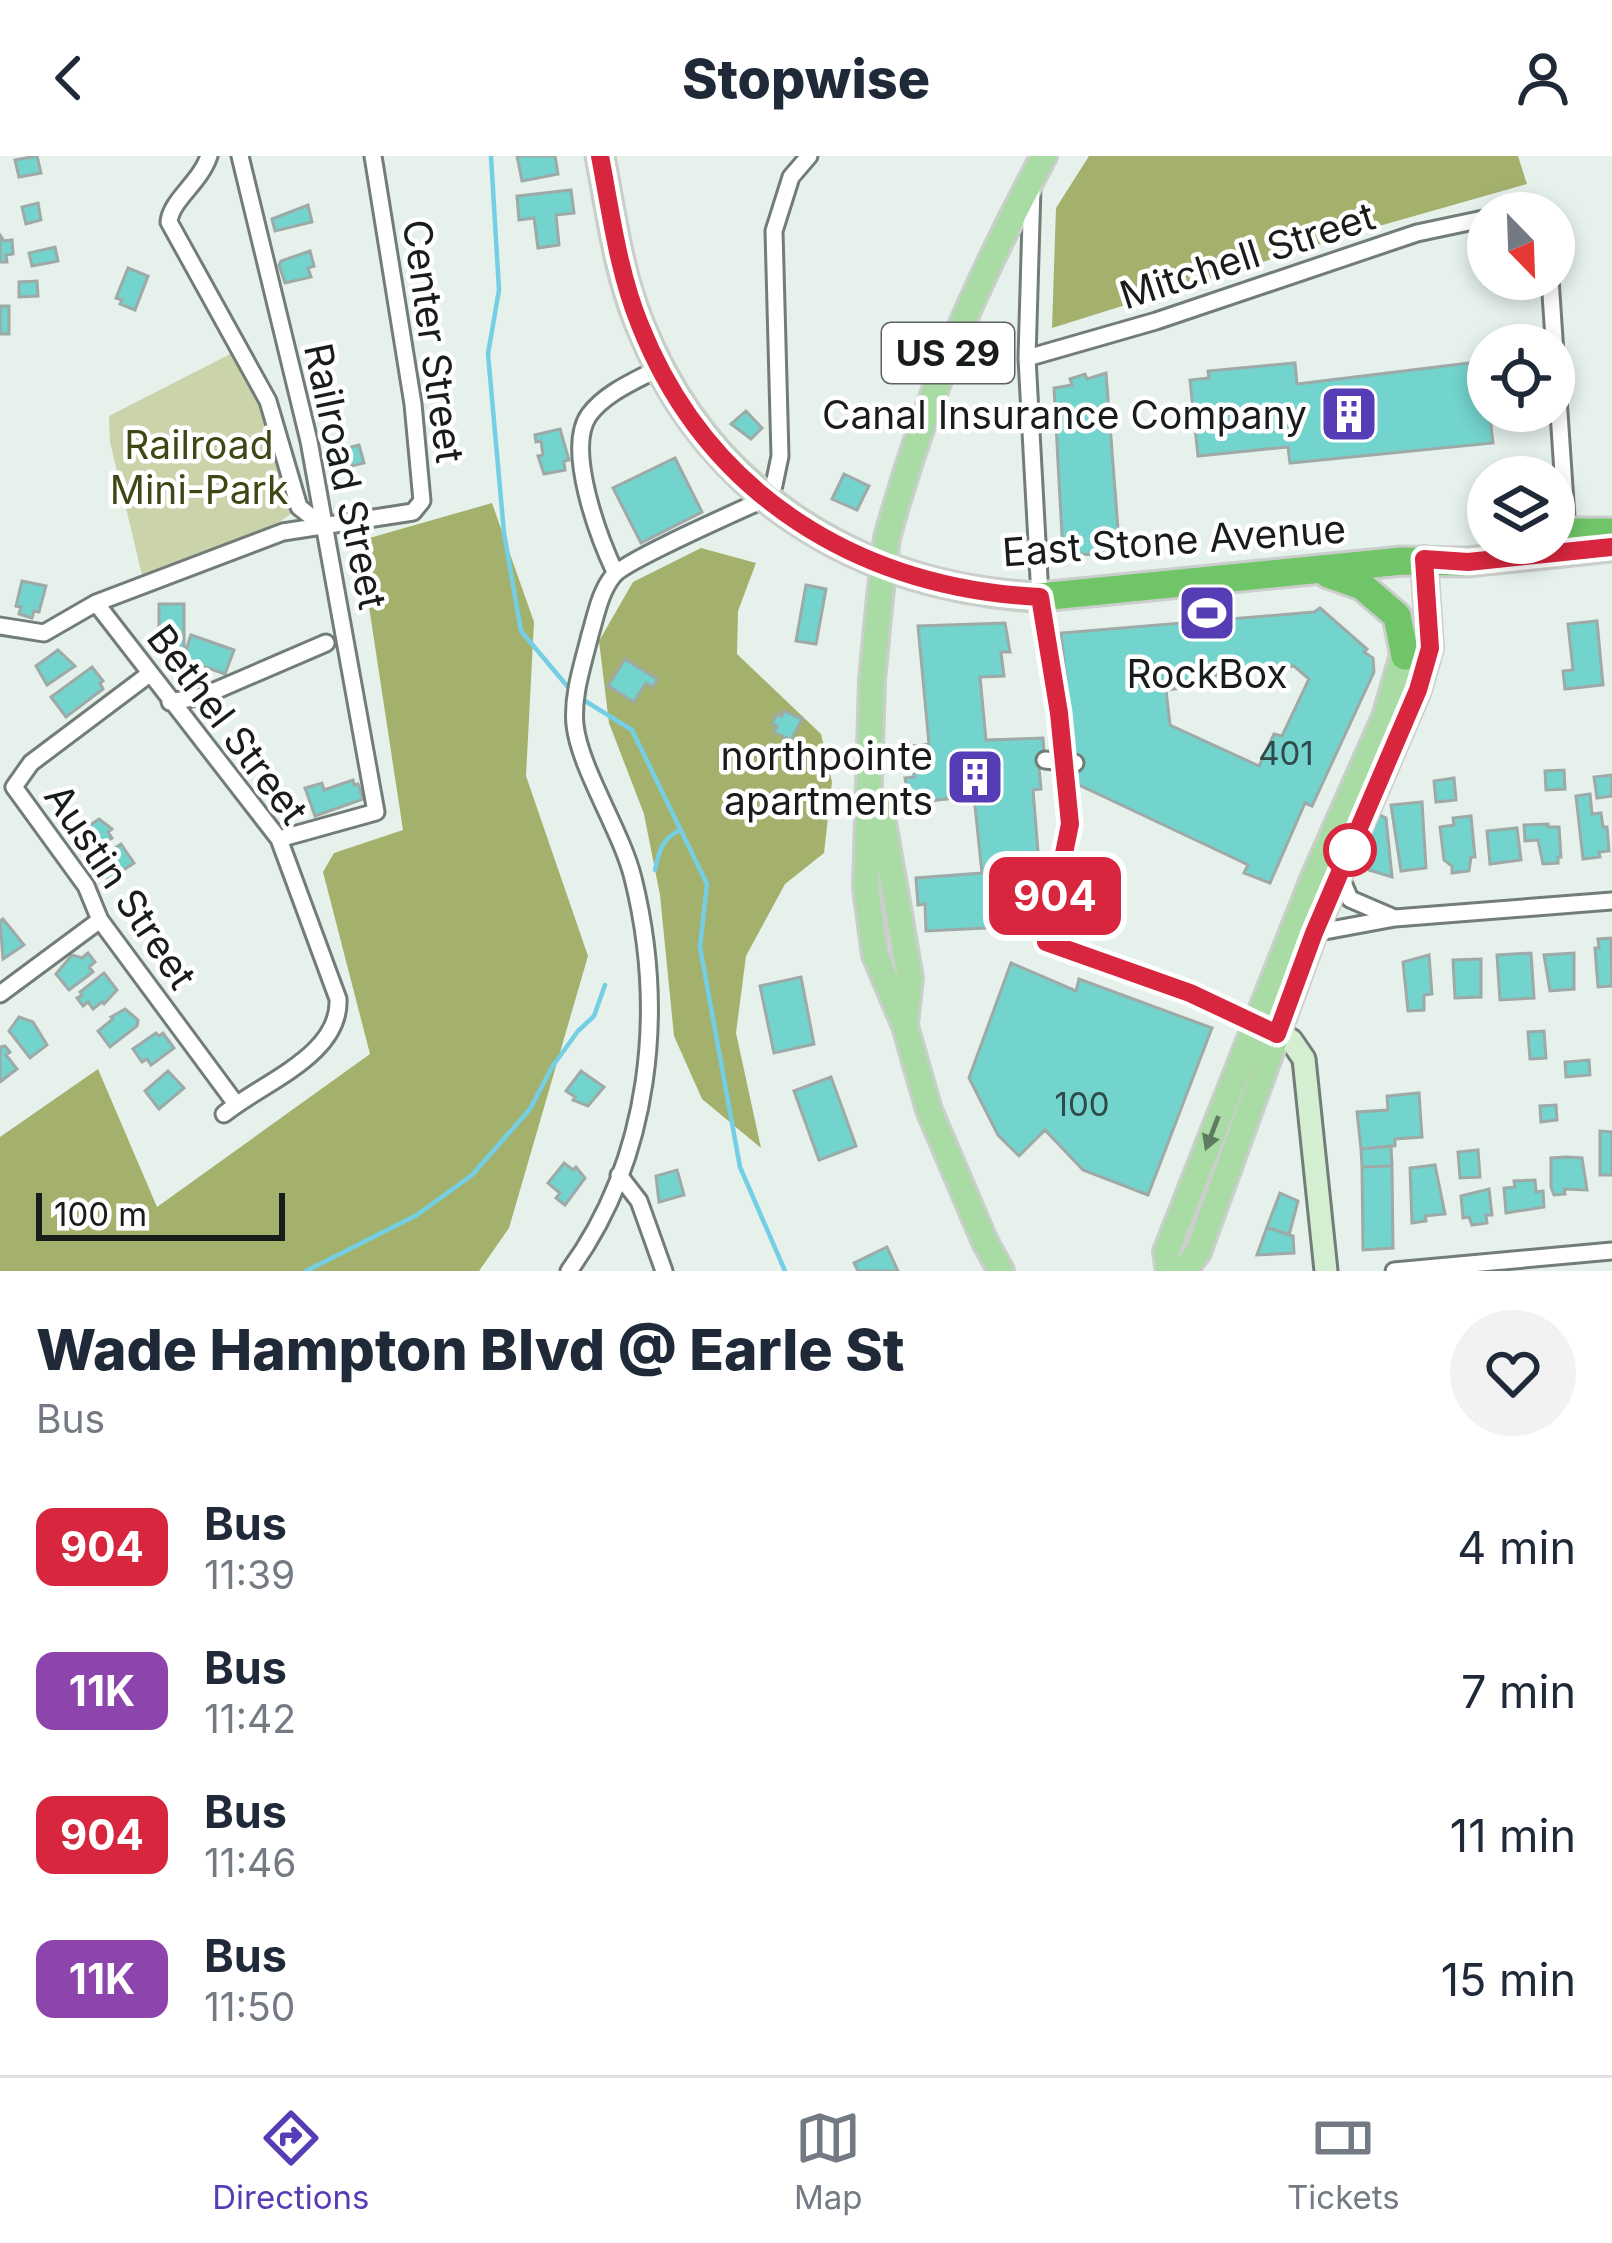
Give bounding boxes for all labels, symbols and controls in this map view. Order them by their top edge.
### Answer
icon: back [36,45,102,111]
icon: person [1510,45,1576,111]
text: Stopwise [682,46,930,111]
street label: Mitchell Street [1114,192,1380,318]
north arrow [1467,192,1575,300]
map controls [1467,192,1575,564]
street label: Center Street [394,216,474,466]
road number: US 29 [882,323,1014,383]
button: locate [1467,324,1575,432]
street label: Railroad Street [295,339,397,613]
building icon: Canal Insurance Company [1318,383,1380,445]
place label: Canal Insurance Company [822,391,1307,438]
park label: Railroad Mini-Park [110,421,288,513]
button: layers [1467,456,1575,564]
street label: East Stone Avenue [1001,505,1347,575]
sports icon: RockBox [1176,582,1238,644]
street label: Bethel Street [138,615,318,833]
place label: RockBox [1127,650,1287,697]
place label: northpointe apartments [721,732,933,824]
house number: 401 [1258,733,1314,773]
building icon: northpointe apartments [944,746,1006,808]
street label: Austin Street [35,775,207,997]
unlabelled marker [1325,825,1375,875]
line badge: 904 [986,857,1124,935]
text: 904 [1013,870,1097,921]
house number: 100 [1054,1084,1110,1124]
one-way arrow [1202,1116,1221,1152]
scale bar [36,1187,285,1240]
text: 100 m [54,1194,147,1234]
button: heart [1450,1310,1576,1436]
text: Wade Hampton Blvd @ Earle St [36,1315,905,1384]
text: Bus [36,1395,105,1442]
text: Bus [204,1496,287,1551]
text: 4 min [1457,1520,1576,1575]
text: 904 [60,1521,144,1572]
text: 11:39 [204,1551,295,1598]
text: Bus [204,1640,287,1695]
text: 7 min [1461,1664,1576,1719]
text: 11K [69,1665,135,1716]
text: 11:42 [204,1695,296,1742]
text: Bus [204,1784,287,1839]
text: 11 min [1450,1808,1576,1863]
text: 904 [60,1809,144,1860]
text: 11:46 [204,1839,296,1886]
text: Bus [204,1928,287,1983]
text: 15 min [1441,1952,1576,2007]
text: 11K [69,1953,135,2004]
text: 11:50 [204,1983,295,2030]
tab: Directions [212,2105,370,2217]
tab: Map [794,2105,863,2217]
tab: Tickets [1287,2105,1400,2217]

